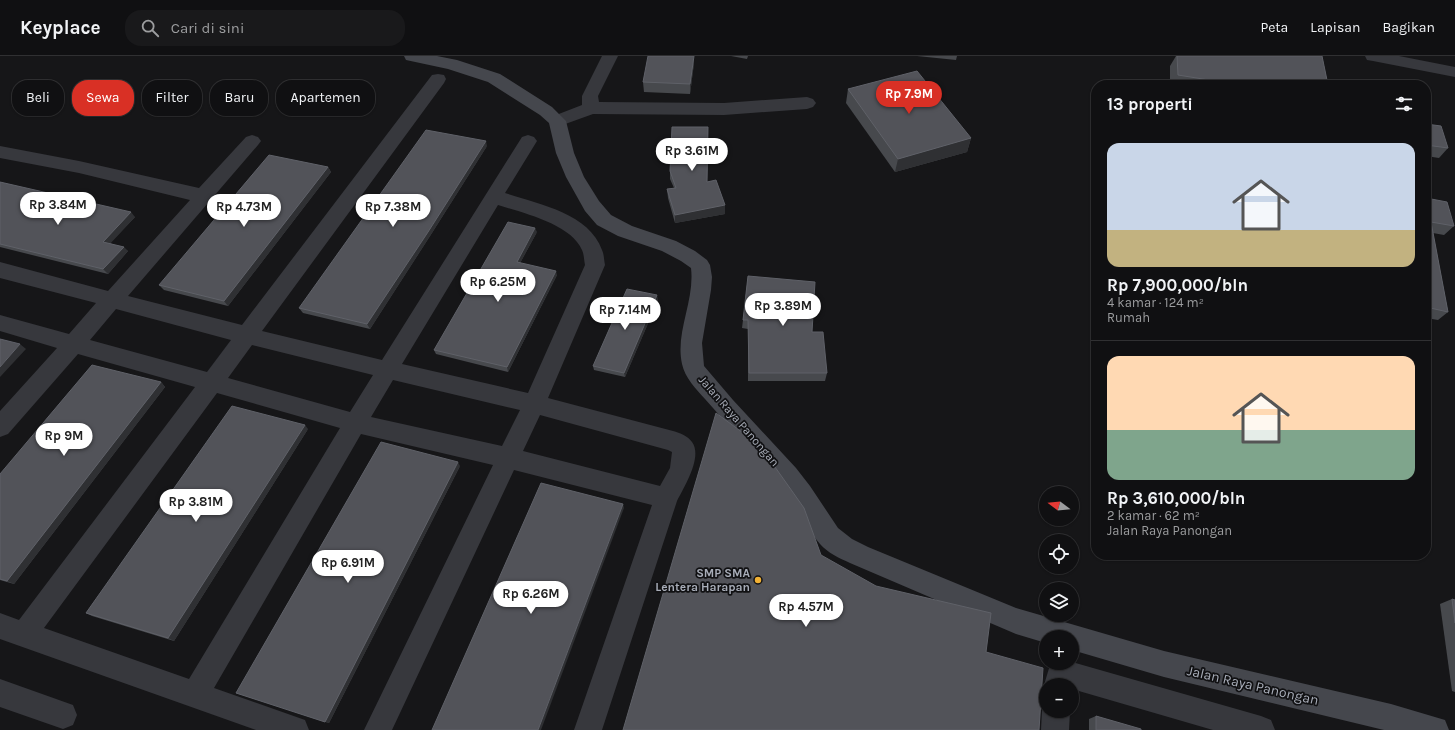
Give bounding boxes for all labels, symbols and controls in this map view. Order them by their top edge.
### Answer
search box [125,10,405,46]
text: Keyplace [20,17,101,39]
icon: search [139,17,161,39]
text: Cari di sini [171,19,244,37]
text: Peta [1260,19,1288,36]
text: Lapisan [1310,19,1360,36]
text: Bagikan [1382,19,1435,36]
chip: Beli [12,80,64,116]
chip: Sewa [72,80,134,116]
chip: Filter [142,80,202,116]
chip: Baru [210,80,268,116]
chip: Apartemen [276,80,375,116]
pin: Rp 7.9M [872,81,946,115]
text: Rp 7.9M [885,86,933,101]
icon: filters [1393,93,1415,115]
text: 13 properti [1107,94,1193,114]
pin: Rp 3.61M [651,138,733,172]
text: Rp 3.61M [665,143,719,158]
icon: home [1225,169,1297,241]
pin: Rp 3.84M [17,192,99,226]
pin: Rp 4.73M [203,194,285,228]
pin: Rp 7.38M [352,194,434,228]
text: Rp 3.84M [29,197,87,212]
text: Rp 4.73M [216,199,272,214]
text: Rp 7.38M [365,199,421,214]
pin: Rp 6.25M [457,269,539,303]
text: Rp 6.25M [469,274,527,289]
text: Rp 7,900,000/bln [1107,275,1248,295]
pin: Rp 3.89M [742,293,824,327]
text: 4 kamar · 124 m² [1107,295,1204,310]
pin: Rp 7.14M [584,297,666,331]
text: Rp 3.89M [754,298,812,313]
text: Rp 7.14M [599,302,651,317]
text: Rumah [1107,310,1150,325]
street label: Jalan Raya Panongan [696,373,782,469]
icon: home [1225,382,1297,454]
pin: Rp 9M [36,423,92,457]
text: Rp 9M [45,428,83,443]
north arrow [1039,486,1079,526]
map controls [1039,486,1079,718]
text: Rp 3,610,000/bln [1107,488,1245,508]
pin: Rp 3.81M [155,489,237,523]
text: Rp 3.81M [169,494,223,509]
text: 2 kamar · 62 m² [1107,508,1200,523]
text: Jalan Raya Panongan [1107,523,1232,538]
button: locate [1039,534,1079,574]
pin: Rp 6.91M [307,550,389,584]
text: Rp 6.91M [321,555,375,570]
place label: SMP SMA Lentera Harapan [655,566,750,594]
marker: SMP SMA Lentera Harapan [753,575,763,585]
pin: Rp 6.26M [490,581,572,615]
button: layers [1039,582,1079,622]
text: Rp 6.26M [502,586,560,601]
pin: Rp 4.57M [765,594,847,628]
text: Rp 4.57M [778,599,834,614]
button: + [1039,630,1079,670]
street label: Jalan Raya Panongan [1185,662,1320,709]
button: − [1039,678,1079,718]

